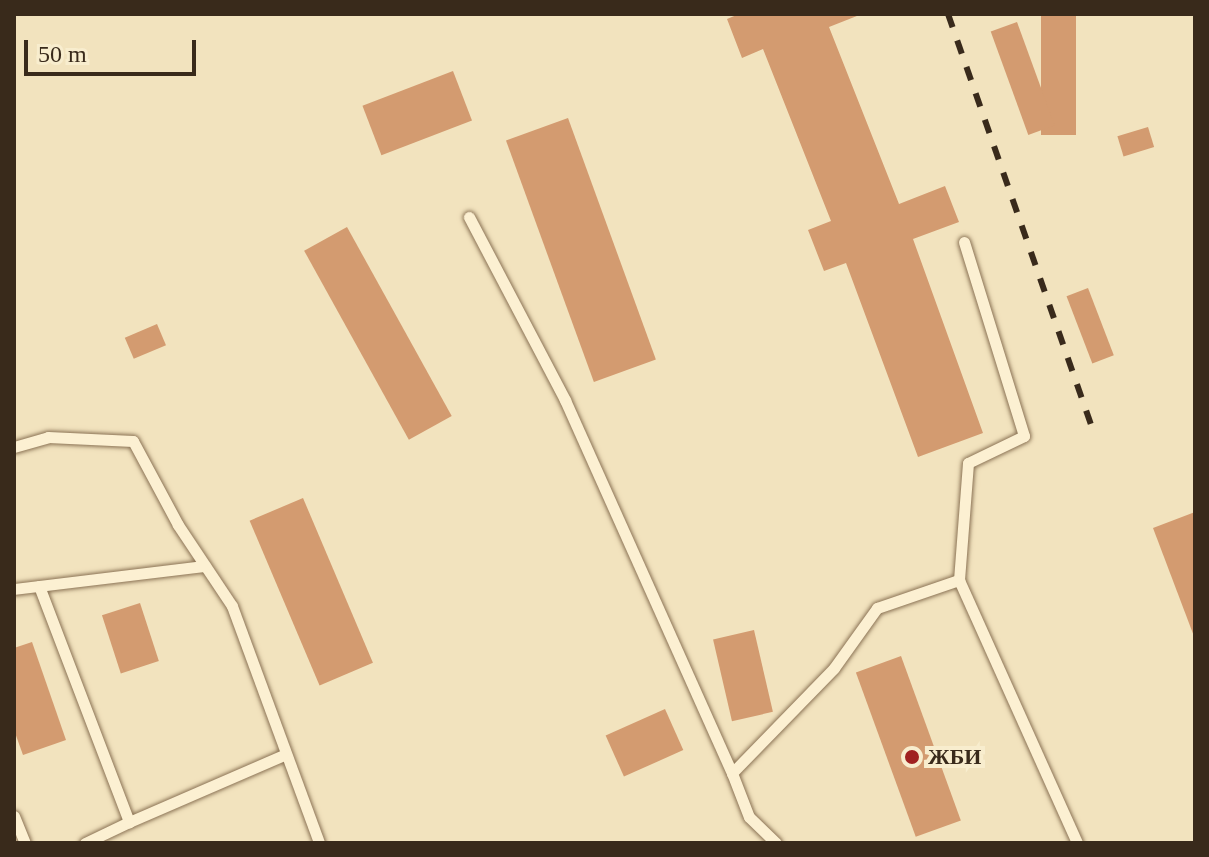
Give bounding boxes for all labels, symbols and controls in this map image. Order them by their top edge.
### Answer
scale bar [28,24,200,74]
text: 50 m [38,41,87,67]
place label: ЖБИ [928,744,981,770]
marker: ЖБИ [903,748,921,766]

